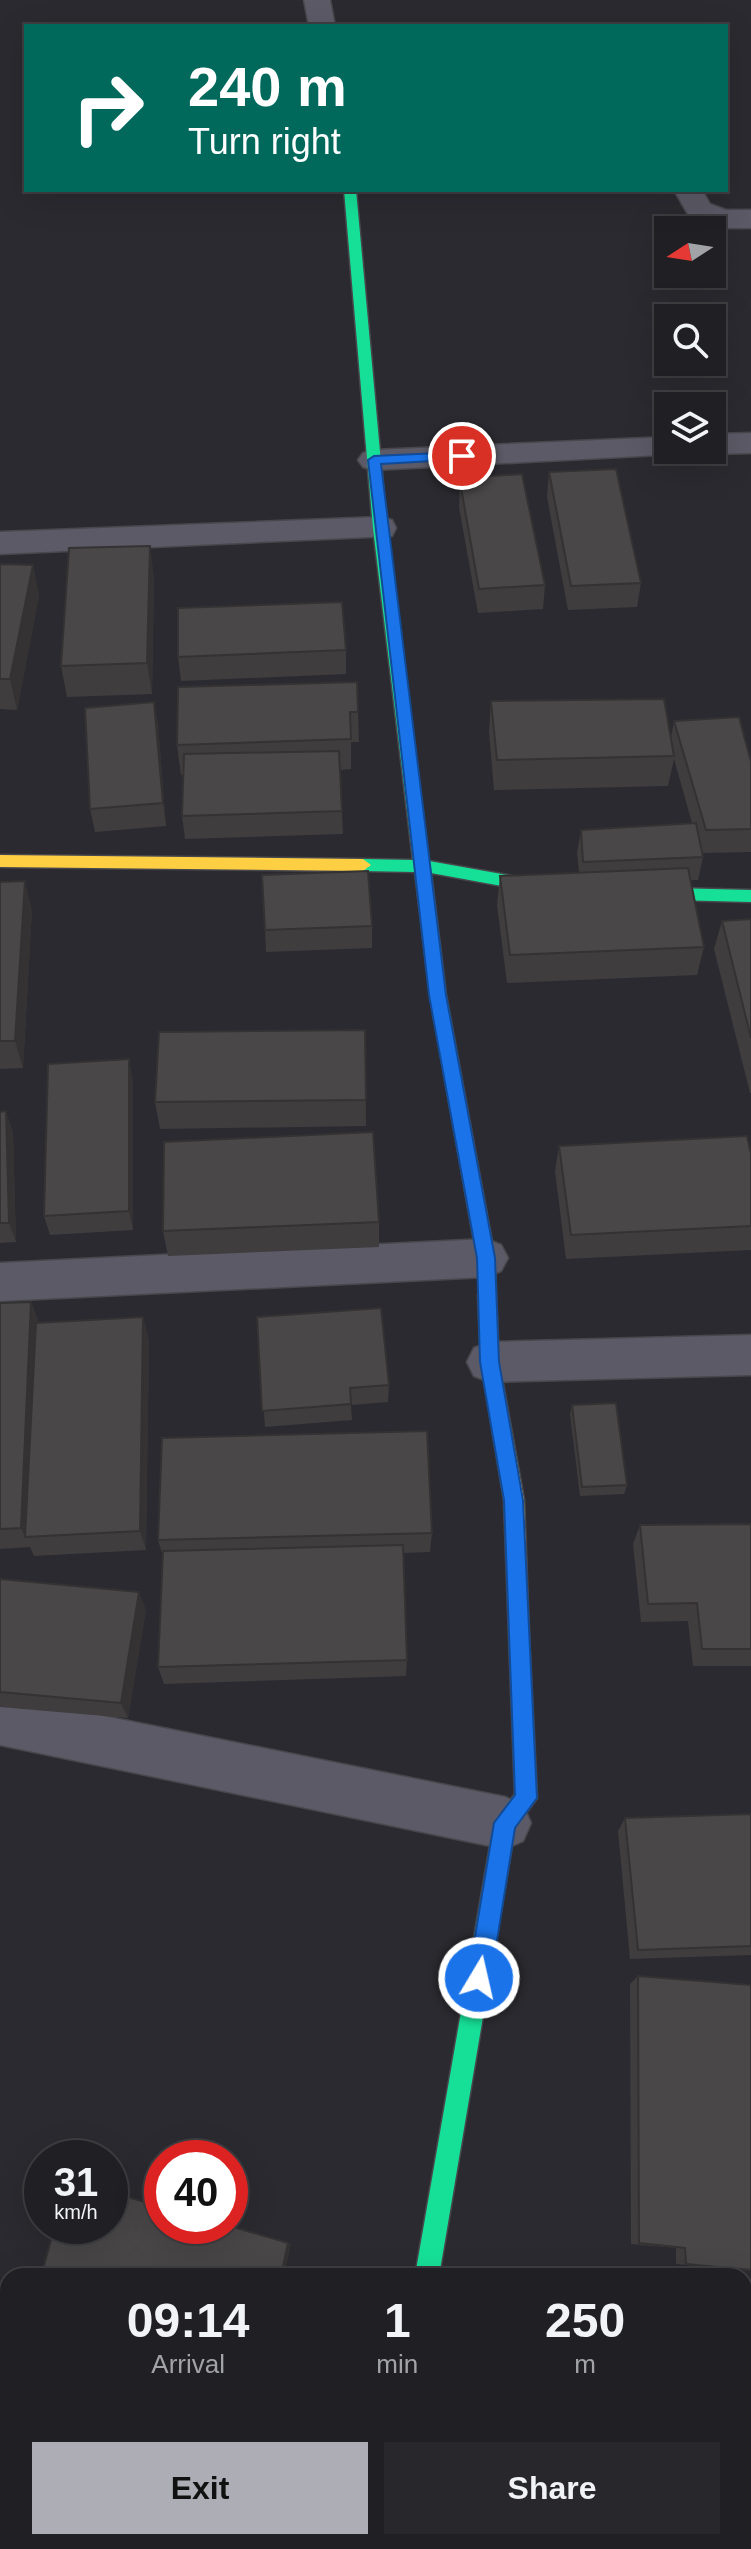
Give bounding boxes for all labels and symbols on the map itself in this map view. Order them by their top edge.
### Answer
north arrow [654,216,726,288]
pin [428,422,496,490]
position arrow [437,1936,521,2020]
speed limit sign: 40 [144,2140,248,2244]

